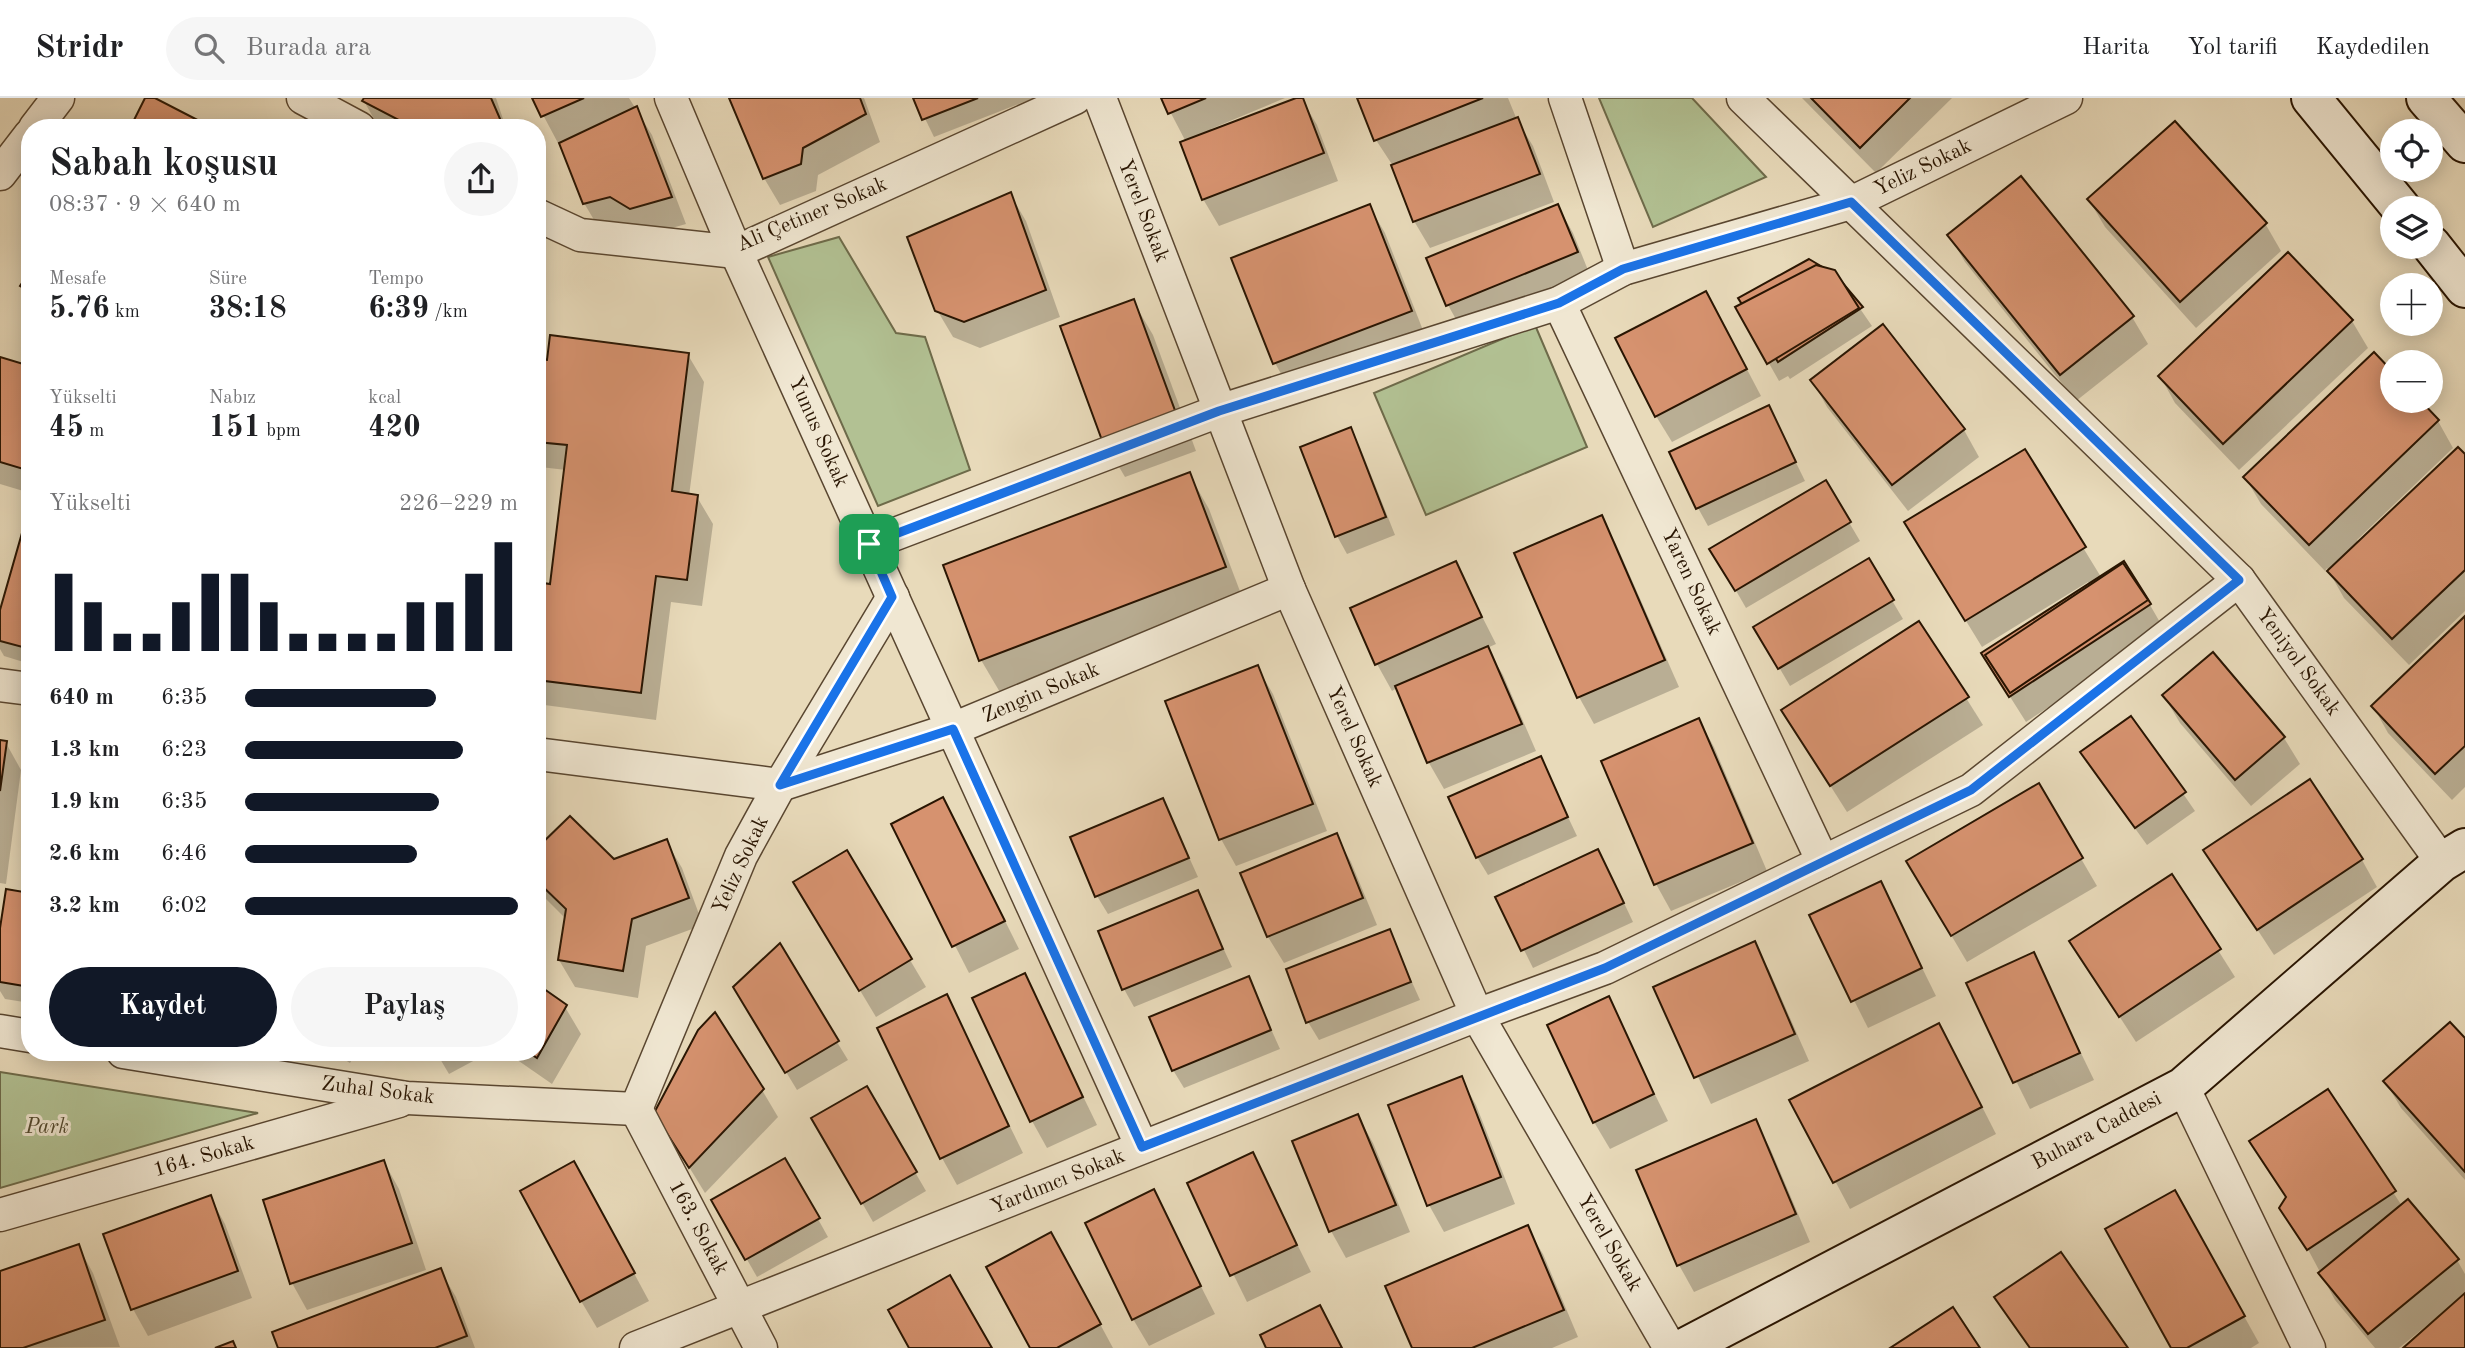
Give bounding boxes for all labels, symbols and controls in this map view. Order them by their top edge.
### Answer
search box [166,17,656,80]
icon: search [190,29,228,67]
text: Stridr [35,32,124,65]
text: Burada ara [246,35,371,61]
text: Harita [2082,36,2150,60]
text: Yol tarifi [2188,36,2278,60]
text: Kaydedilen [2316,36,2430,60]
map controls [2380,119,2443,413]
button: locate [2380,119,2443,182]
street label: Yeliz Sokak [1871,135,1975,201]
button: share [444,142,518,216]
text: Sabah koşusu [49,146,278,184]
street label: Yerel Sokak [1114,156,1172,266]
street label: Ali Çetiner Sokak [734,174,890,256]
text: 08:37 · 9 × 640 m [49,193,241,216]
button: layers [2380,196,2443,259]
text: Mesafe [49,270,106,289]
text: Süre [209,270,247,289]
text: Tempo [368,270,424,289]
button: + [2380,273,2443,336]
text: 5.76 [49,294,110,324]
text: 38:18 [209,294,287,324]
text: 6:39 [368,294,429,324]
text: km [110,303,140,322]
text: /km [429,303,468,322]
button: − [2380,350,2443,413]
street label: Yunus Sokak [784,373,852,491]
text: Yükselti [49,389,117,408]
text: Nabız [209,389,256,408]
text: kcal [368,389,401,408]
text: 45 [49,413,84,443]
text: 151 [209,413,261,443]
text: 420 [368,413,421,443]
text: m [84,422,104,441]
text: bpm [261,422,301,441]
text: Yükselti [49,492,131,515]
text: 226–229 m [399,492,518,515]
pin [839,514,899,574]
icon: arrive [850,525,888,563]
street label: Yaren Sokak [1657,525,1725,639]
street label: Yeniyol Sokak [2252,604,2344,720]
street label: Zengin Sokak [980,659,1103,727]
street label: Yerel Sokak [1322,683,1386,791]
text: 640 m [49,686,114,709]
text: 6:35 [161,686,207,709]
text: 1.3 km [49,738,120,761]
text: 6:23 [161,738,207,761]
text: 1.9 km [49,790,120,813]
text: 6:35 [161,790,207,813]
street label: Yeliz Sokak [709,813,773,917]
text: 2.6 km [49,842,120,865]
text: 6:46 [161,842,207,865]
text: 3.2 km [49,894,120,917]
text: 6:02 [161,894,207,917]
button: Kaydet [49,967,277,1047]
button: Paylaş [291,967,518,1047]
street label: Zuhal Sokak [320,1074,436,1108]
street label: Buhara Caddesi [2029,1088,2165,1174]
park label: Park [24,1117,69,1138]
street label: 164. Sokak [151,1133,257,1181]
street label: Yardımcı Sokak [988,1146,1128,1218]
street label: 163. Sokak [664,1177,732,1279]
street label: Yerel Sokak [1573,1191,1645,1295]

